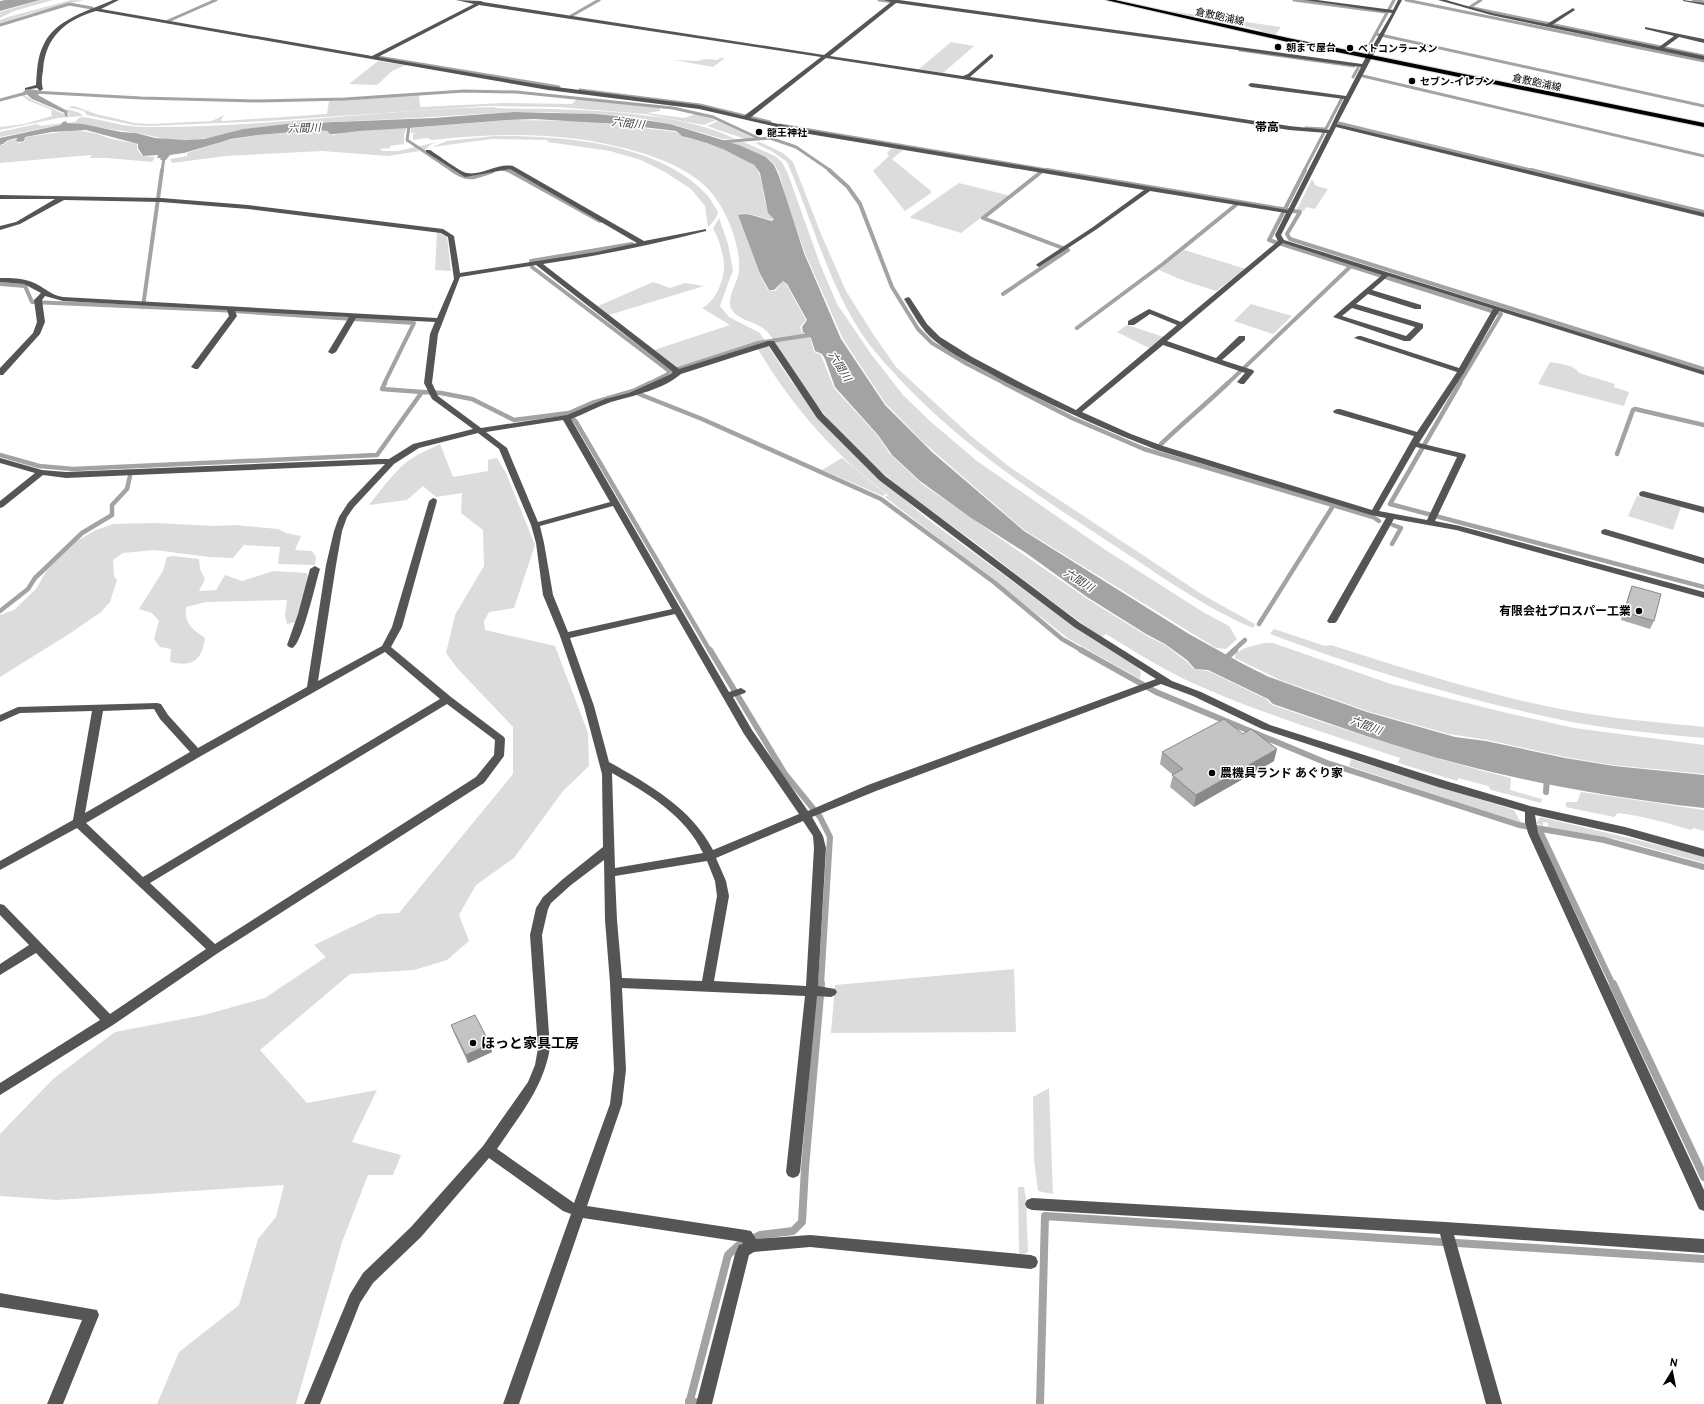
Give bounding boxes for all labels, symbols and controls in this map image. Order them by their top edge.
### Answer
street label: 倉敷飽浦線 [1194,6,1245,29]
marker: 朝まで屋台 [1273,42,1283,52]
place label: 朝まで屋台 [1286,42,1336,55]
marker: ベトコンラーメン [1345,43,1355,53]
place label: ベトコンラーメン [1358,43,1438,56]
street label: 倉敷飽浦線 [1511,72,1562,95]
marker: セブン-イレブン [1407,76,1417,86]
place label: セブン-イレブン [1420,76,1494,89]
water label: 六間川 [611,115,646,133]
district label: 帯高 [1255,120,1279,136]
water label: 六間川 [287,121,322,137]
marker: 龍王神社 [754,127,764,137]
place label: 龍王神社 [767,127,808,140]
water label: 六間川 [825,349,854,385]
water label: 六間川 [1061,566,1097,596]
place label: 有限会社プロスパー工業 [1499,604,1631,620]
marker: 有限会社プロスパー工業 [1634,606,1644,616]
water label: 六間川 [1348,714,1384,739]
place label: 農機具ランド あぐり家 [1220,766,1343,782]
marker: 農機具ランド あぐり家 [1207,768,1217,778]
place label: ほっと家具工房 [481,1036,579,1053]
marker: ほっと家具工房 [468,1038,478,1048]
north arrow [1652,1352,1692,1392]
text: N [1668,1356,1679,1371]

